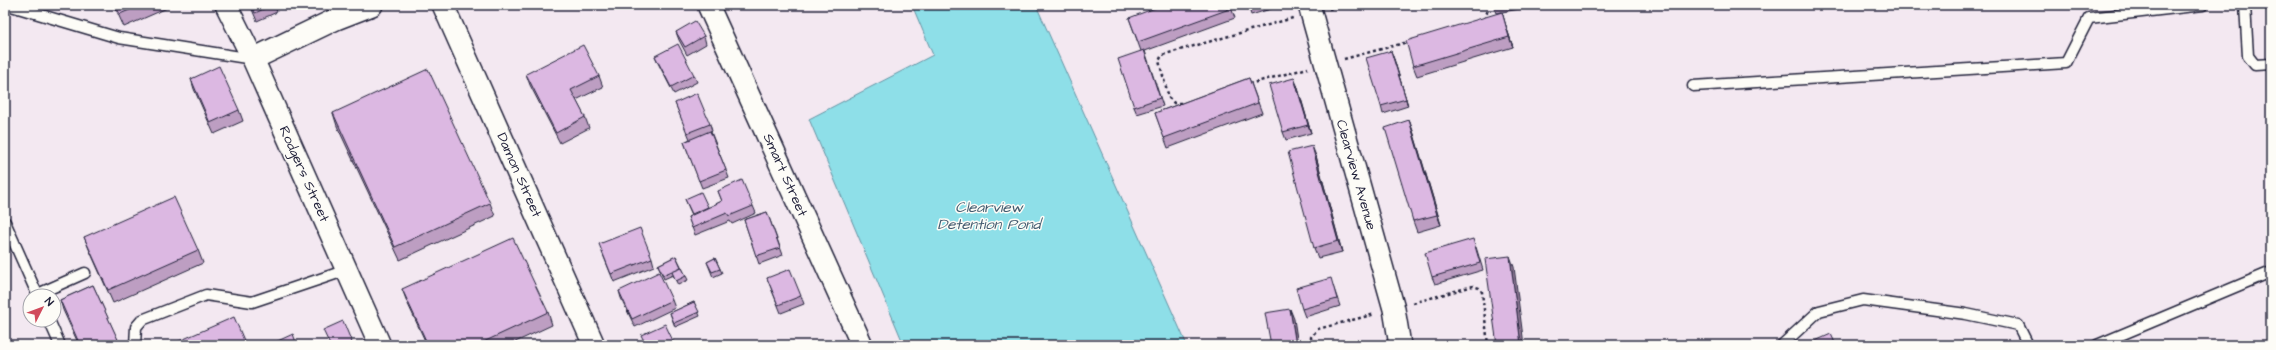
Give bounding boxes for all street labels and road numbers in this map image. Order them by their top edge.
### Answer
street label: Clearview Avenue [1331,117,1381,233]
street label: Rodgers Street [274,123,334,226]
street label: Damon Street [491,129,547,221]
street label: Smart Street [758,130,812,220]

